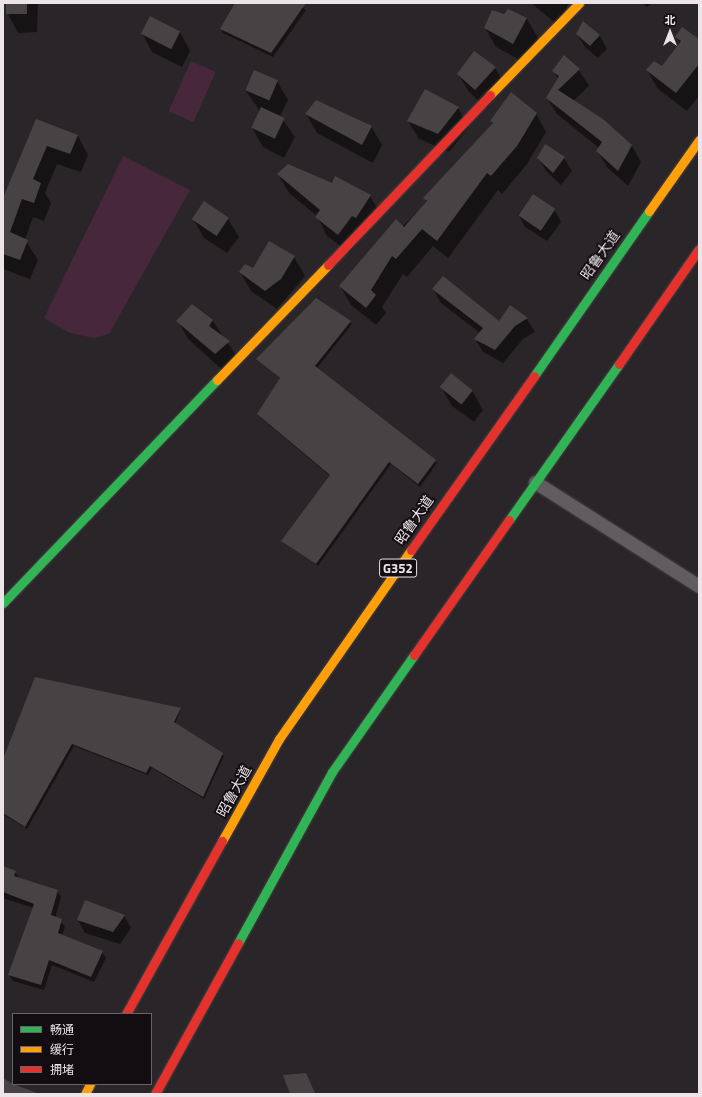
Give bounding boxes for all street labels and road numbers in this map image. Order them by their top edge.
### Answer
street label: 昭鲁大道 [577,227,623,283]
street label: 昭鲁大道 [391,492,437,548]
road number: G352 [379,557,417,579]
street label: 昭鲁大道 [213,762,255,820]

